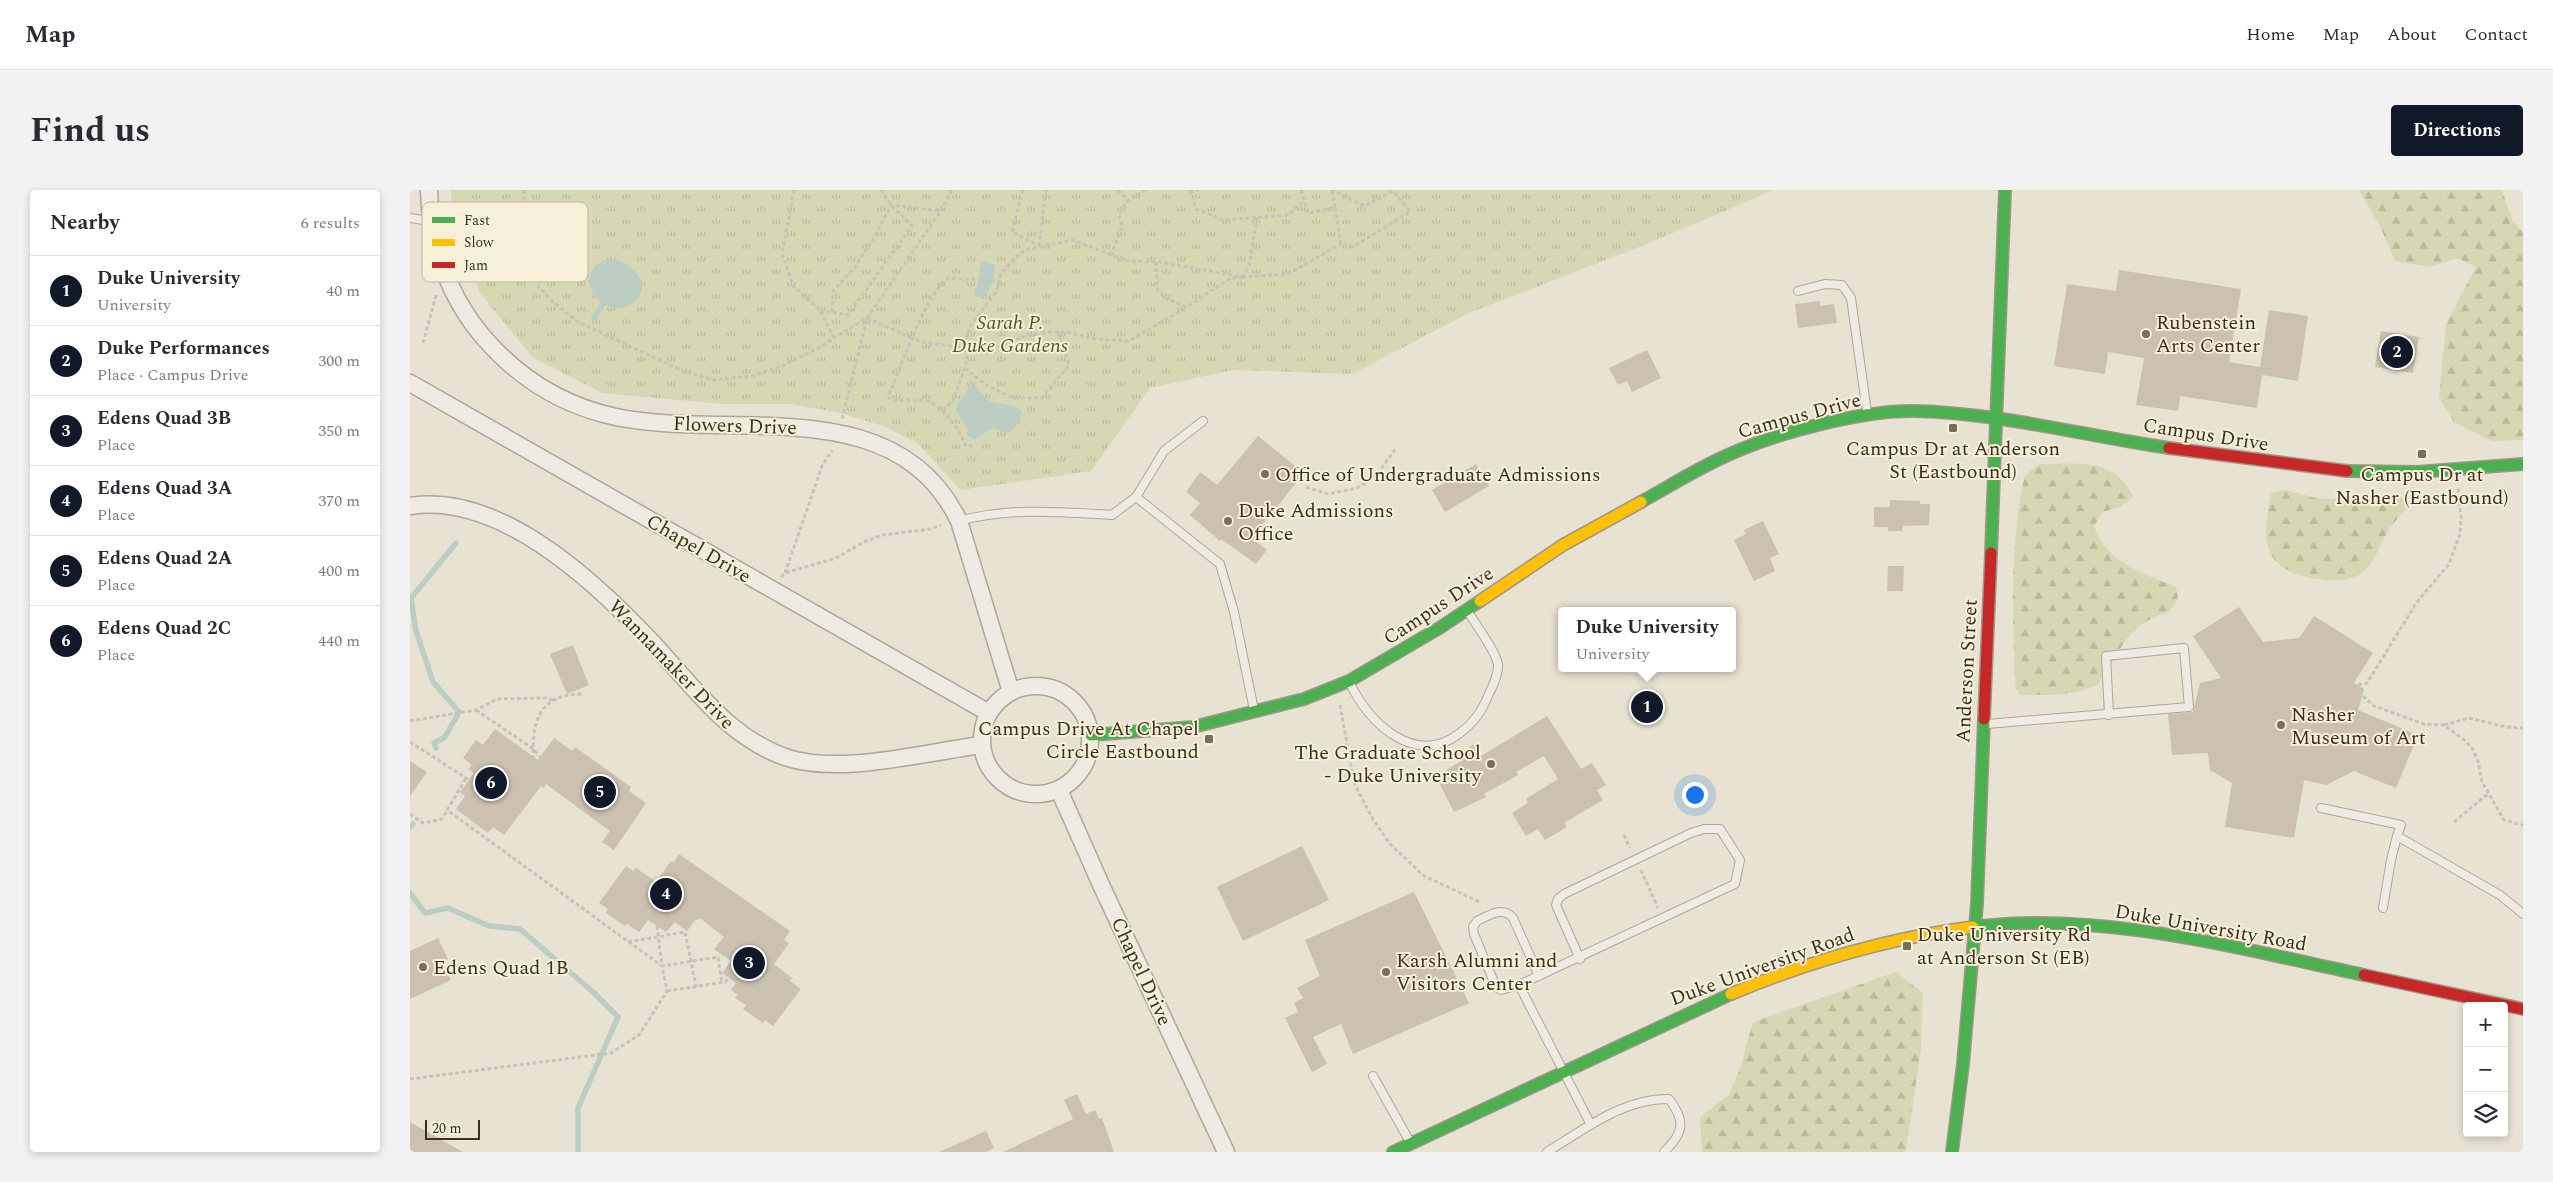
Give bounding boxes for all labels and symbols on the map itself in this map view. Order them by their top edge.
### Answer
legend [422,202,588,282]
text: Fast [464,210,490,231]
text: Slow [464,232,494,253]
text: Jam [464,255,488,276]
park label: Sarah P. Duke Gardens [952,308,1068,361]
place label: Rubenstein Arts Center [2156,308,2260,361]
marker: Rubenstein Arts Center [2140,328,2152,340]
pin: 2 [2381,333,2413,371]
street label: Campus Drive [1734,385,1864,447]
street label: Flowers Drive [673,409,797,443]
street label: Campus Drive [2141,410,2271,460]
marker: Campus Dr at Anderson St (Eastbound) [1947,422,1959,434]
place label: Campus Dr at Anderson St (Eastbound) [1846,434,2060,487]
marker: Campus Dr at Nasher (Eastbound) [2416,448,2428,460]
place label: Office of Undergraduate Admissions [1275,460,1601,490]
place label: Campus Dr at Nasher (Eastbound) [2336,460,2508,513]
marker: Office of Undergraduate Admissions [1259,468,1271,480]
place label: Duke Admissions Office [1238,496,1394,549]
street label: Chapel Drive [640,507,757,591]
marker: Duke Admissions Office [1222,515,1234,527]
street label: Campus Drive [1377,559,1500,653]
street label: Wannamaker Drive [601,593,742,737]
street label: Anderson Street [1948,598,1986,744]
pin: 1 [1631,688,1663,726]
place label: Nasher Museum of Art [2291,700,2426,753]
place label: Campus Drive At Chapel Circle Eastbound [978,714,1199,767]
marker: Nasher Museum of Art [2275,719,2287,731]
marker: Campus Drive At Chapel Circle Eastbound [1203,733,1215,745]
place label: The Graduate School - Duke University [1294,738,1482,791]
marker: The Graduate School - Duke University [1485,758,1497,770]
pin: 6 [475,764,507,802]
pin: 5 [584,773,616,811]
your location [1682,782,1708,808]
pin: 4 [650,875,682,913]
street label: Duke University Road [2112,896,2309,960]
street label: Chapel Drive [1103,912,1179,1031]
street label: Duke University Road [1666,920,1859,1014]
place label: Duke University Rd at Anderson St (EB) [1917,920,2091,973]
marker: Duke University Rd at Anderson St (EB) [1901,940,1913,952]
pin: 3 [733,944,765,982]
place label: Karsh Alumni and Visitors Center [1396,946,1557,999]
place label: Edens Quad 1B [433,953,569,983]
marker: Edens Quad 1B [417,961,429,973]
marker: Karsh Alumni and Visitors Center [1380,966,1392,978]
scale bar [425,1117,480,1140]

